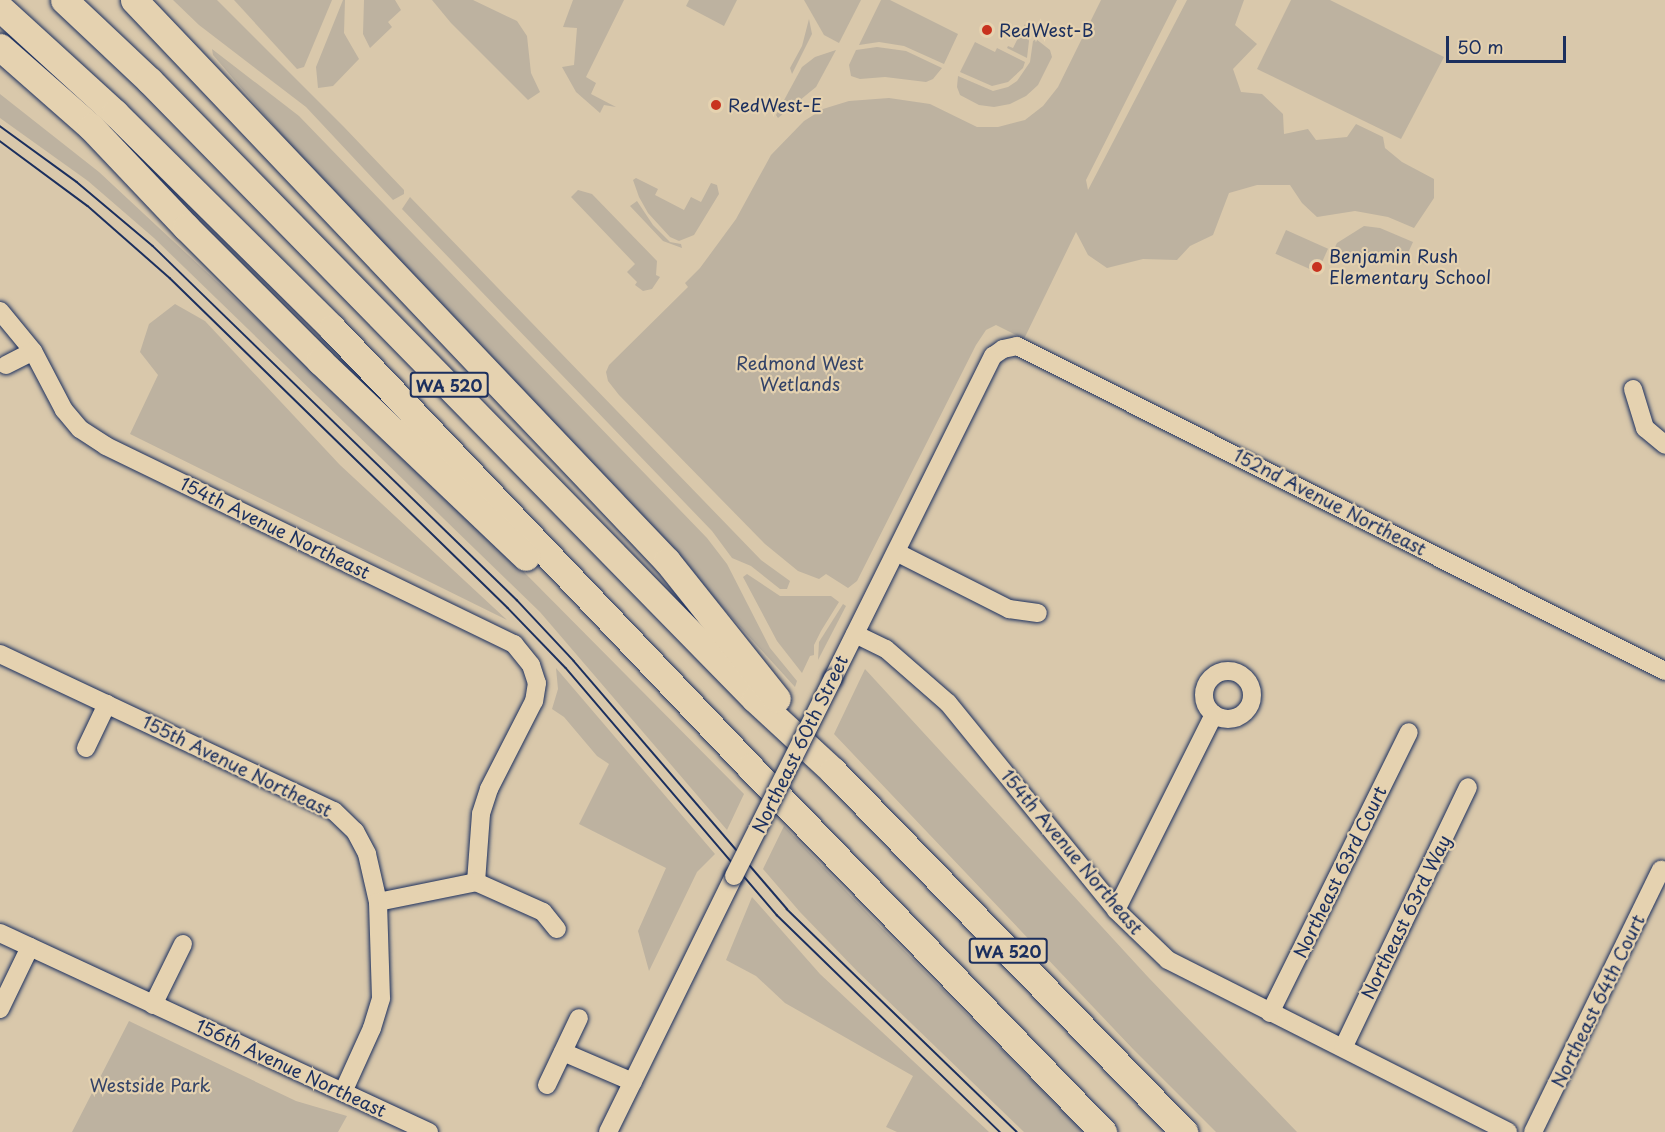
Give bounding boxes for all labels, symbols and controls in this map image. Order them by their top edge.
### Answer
place label: RedWest-B [999,19,1094,41]
marker: RedWest-B [980,23,994,37]
scale bar [1449,24,1569,62]
text: 50 m [1457,33,1504,60]
place label: RedWest-E [728,94,822,116]
marker: RedWest-E [709,98,723,112]
place label: Benjamin Rush Elementary School [1329,246,1491,288]
marker: Benjamin Rush Elementary School [1310,260,1324,274]
park label: Redmond West Wetlands [736,353,864,395]
road number: WA 520 [408,372,490,398]
street label: 152nd Avenue Northeast [1231,444,1429,560]
street label: 154th Avenue Northeast [177,473,373,583]
street label: Northeast 60th Street [747,651,853,837]
street label: 155th Avenue Northeast [139,711,335,821]
street label: 154th Avenue Northeast [997,765,1147,939]
street label: Northeast 63rd Court [1289,782,1391,962]
street label: Northeast 63rd Way [1357,832,1455,1002]
street label: Northeast 64th Court [1547,911,1649,1091]
road number: WA 520 [968,938,1048,964]
street label: 156th Avenue Northeast [191,1014,391,1122]
park label: Westside Park [89,1074,211,1096]

